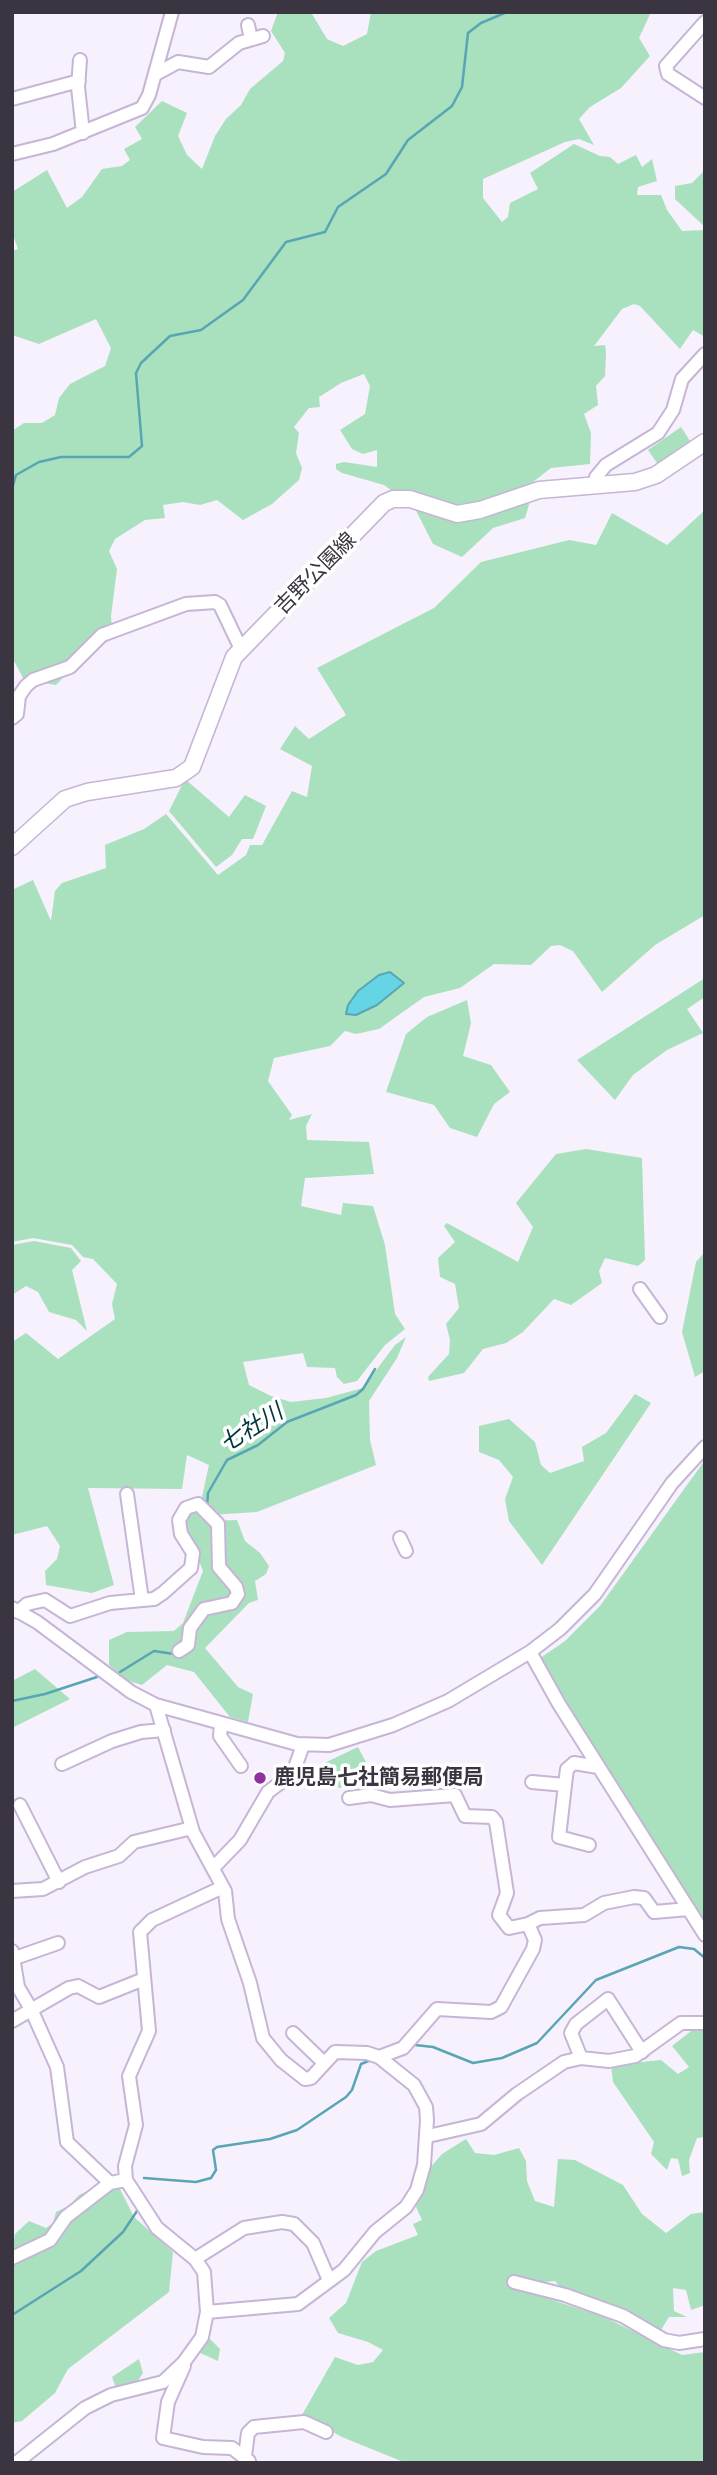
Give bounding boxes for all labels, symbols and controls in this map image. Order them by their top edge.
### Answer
street label: 吉野公園線 [270,528,362,620]
water label: 七社川 [215,1399,289,1459]
place label: 鹿児島七社簡易郵便局 [274,1765,484,1791]
marker: 鹿児島七社簡易郵便局 [252,1770,268,1786]

